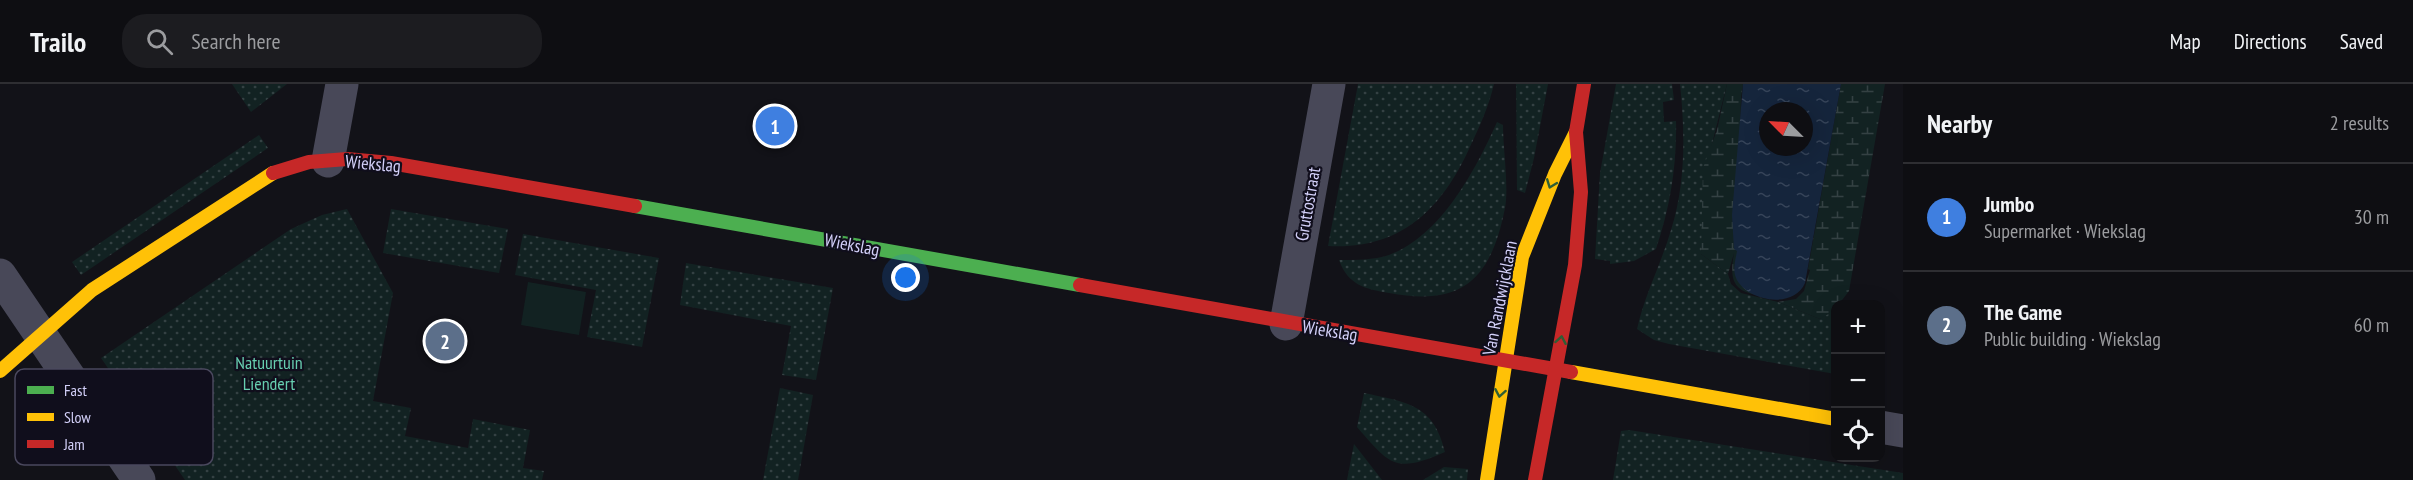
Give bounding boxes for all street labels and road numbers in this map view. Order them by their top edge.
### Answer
street label: Wiekslag [344,150,402,177]
street label: Gruttostraat [1290,165,1325,243]
street label: Wiekslag [823,228,882,261]
street label: Van Randwijcklaan [1477,239,1522,358]
street label: Wiekslag [1301,315,1359,346]

